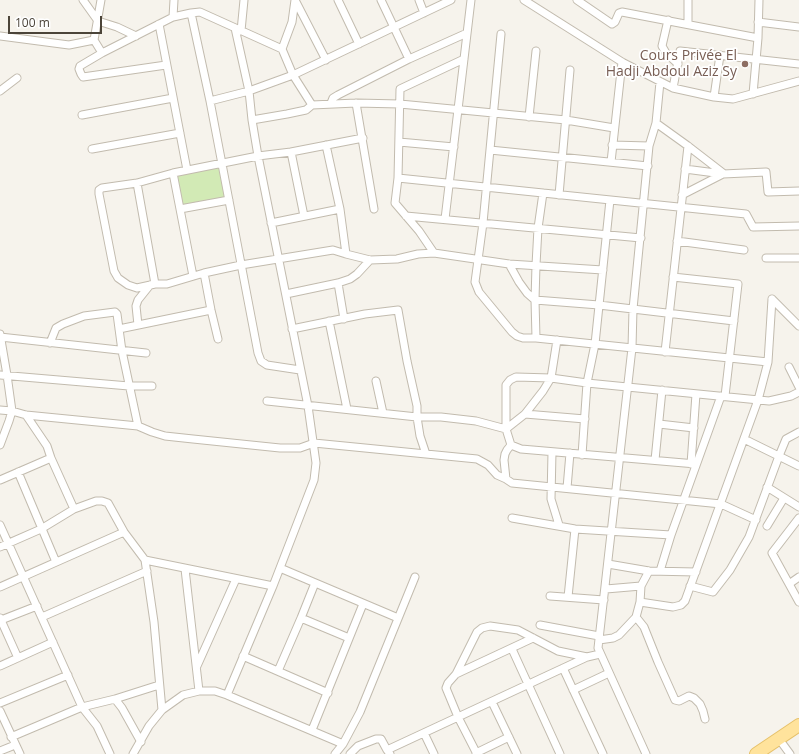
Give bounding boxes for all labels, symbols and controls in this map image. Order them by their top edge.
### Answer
scale bar [10,8,104,34]
text: 100 m [15,14,50,31]
place label: Cours Privée El Hadji Abdoul Aziz Sy [606,48,737,80]
marker: Cours Privée El Hadji Abdoul Aziz Sy [740,59,750,69]

